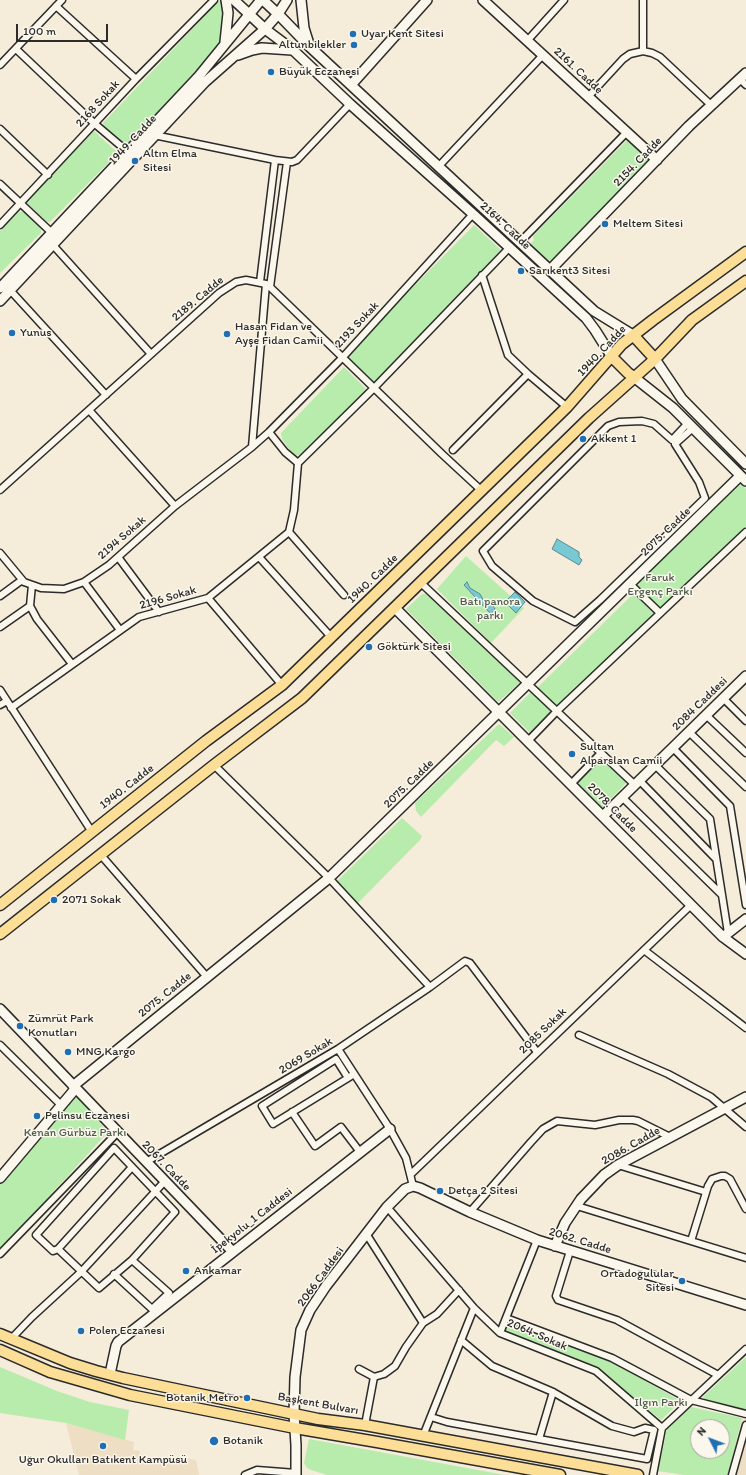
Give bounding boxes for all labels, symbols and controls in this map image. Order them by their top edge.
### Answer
scale bar [18,16,110,42]
text: 100 m [23,24,56,38]
place label: Uyar Kent Sitesi [361,27,444,41]
marker: Uyar Kent Sitesi [348,29,358,39]
place label: Altunbilekler [279,38,346,52]
marker: Altunbilekler [349,40,359,50]
street label: 2161. Cadde [550,45,606,97]
place label: Büyük Eczanesi [279,65,359,79]
marker: Büyük Eczanesi [266,67,276,77]
street label: 2168 Sokak [73,77,123,131]
street label: 1949. Cadde [106,112,160,168]
street label: 2154. Cadde [611,134,665,190]
place label: Altın Elma Sitesi [143,147,197,175]
marker: Altın Elma Sitesi [130,156,140,166]
street label: 2164. Cadde [477,199,533,253]
place label: Meltem Sitesi [613,217,683,231]
marker: Meltem Sitesi [600,219,610,229]
place label: Sarıkent3 Sitesi [529,264,610,278]
marker: Sarıkent3 Sitesi [516,266,526,276]
street label: 2189. Cadde [169,273,227,325]
street label: 2193 Sokak [332,299,382,351]
place label: Hasan Fidan ve Ayşe Fidan Camii [235,320,323,348]
street label: 1940. Cadde [575,322,629,380]
place label: Yunus [20,326,52,340]
marker: Yunus [7,328,17,338]
marker: Hasan Fidan ve Ayşe Fidan Camii [222,329,232,339]
place label: Akkent 1 [591,432,636,446]
marker: Akkent 1 [578,434,588,444]
street label: 2075. Cadde [638,504,694,560]
street label: 2194 Sokak [95,513,149,563]
street label: 1940. Cadde [345,551,401,607]
park label: Faruk Ergenç Parkı [628,571,692,599]
street label: 2196 Sokak [138,583,198,613]
park label: Batı panora parkı [460,595,520,623]
place label: Göktürk Sitesi [377,640,451,654]
marker: Göktürk Sitesi [364,642,374,652]
street label: 2084 Caddesi [669,674,731,734]
place label: Sultan Alparslan Camii [580,740,662,768]
marker: Sultan Alparslan Camii [567,749,577,759]
street label: 2075. Cadde [381,756,437,812]
street label: 1940. Cadde [97,761,157,813]
street label: 2078. Cadde [584,780,640,836]
place label: 2071 Sokak [62,893,121,907]
marker: 2071 Sokak [49,895,59,905]
street label: 2075. Cadde [135,969,195,1021]
street label: 2085 Sokak [516,1005,570,1057]
place label: Zümrüt Park Konutları [28,1012,94,1040]
marker: Zümrüt Park Konutları [15,1021,25,1031]
street label: 2069 Sokak [277,1034,335,1078]
place label: MNG Kargo [76,1045,135,1059]
marker: MNG Kargo [63,1047,73,1057]
place label: Pelinsu Eczanesi [45,1109,130,1123]
marker: Pelinsu Eczanesi [32,1111,42,1121]
street label: 2086. Cadde [599,1124,663,1168]
park label: Kenan Gürbüz Parkı [24,1126,126,1140]
street label: 2067. Cadde [138,1138,194,1194]
place label: Detça 2 Sitesi [448,1184,518,1198]
street label: İpekyolu_1 Caddesi [209,1185,295,1257]
marker: Detça 2 Sitesi [435,1186,445,1196]
street label: 2062. Cadde [547,1225,613,1257]
street label: 2066 Caddesi [295,1244,347,1310]
place label: Ankamar [194,1264,242,1278]
marker: Ankamar [181,1266,191,1276]
place label: Ortadoğulular Sitesi [600,1267,674,1295]
marker: Ortadoğulular Sitesi [677,1276,687,1286]
street label: 2064. Sokak [505,1316,569,1354]
place label: Polen Eczanesi [89,1324,165,1338]
marker: Polen Eczanesi [76,1326,86,1336]
street label: Başkent Bulvarı [276,1390,360,1418]
place label: Botanik Metro [166,1391,239,1405]
marker: Botanik Metro [242,1393,252,1403]
park label: Ilgın Parkı [634,1396,688,1410]
north arrow [690,1419,730,1459]
text: N [694,1424,709,1438]
place label: Botanik [223,1434,263,1448]
marker: Botanik [208,1435,220,1447]
marker: Uğur Okulları Batıkent Kampüsü [98,1441,108,1451]
place label: Uğur Okulları Batıkent Kampüsü [19,1453,187,1467]

